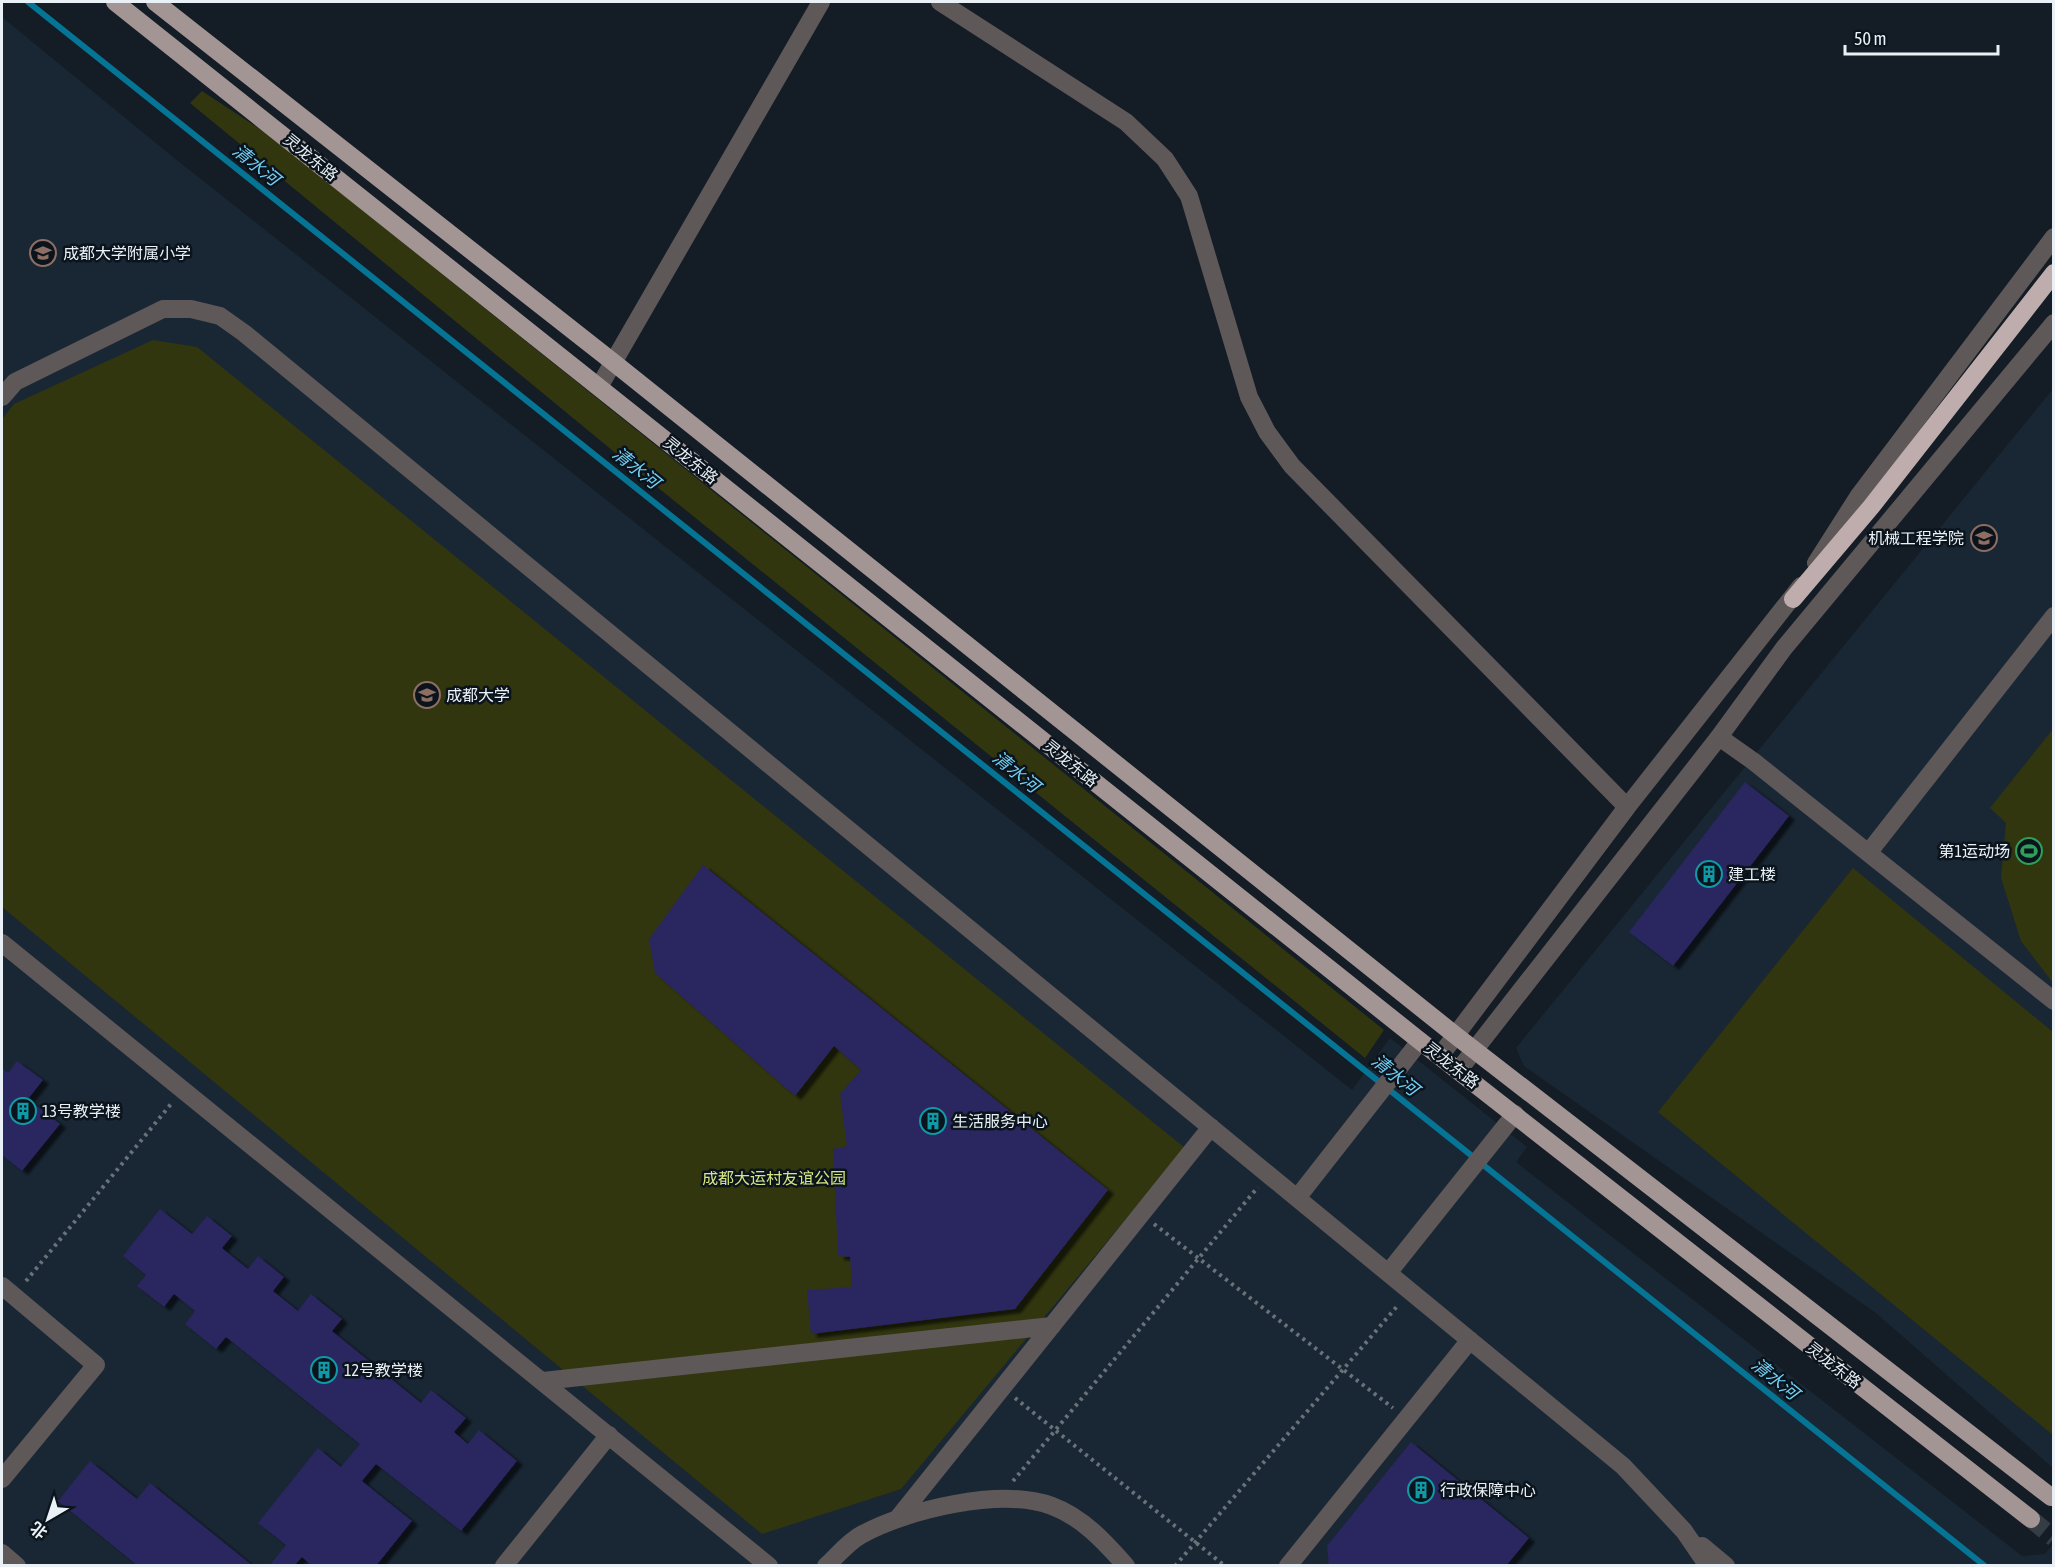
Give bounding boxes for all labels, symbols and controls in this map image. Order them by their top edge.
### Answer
scale bar [1845,18,1998,56]
text: 50 m [1854,28,1886,49]
street label: 灵龙东路 [280,130,342,184]
water label: 清水河 [229,139,286,192]
school or university icon: 成都大学附属小学 [28,238,58,268]
place label: 成都大学附属小学 [63,244,191,262]
street label: 灵龙东路 [660,433,722,487]
water label: 清水河 [609,442,666,495]
school or university icon: 机械工程学院 [1969,523,1999,553]
place label: 机械工程学院 [1868,529,1964,547]
school or university icon: 成都大学 [412,680,442,710]
place label: 成都大学 [446,686,510,704]
street label: 灵龙东路 [1040,736,1102,790]
water label: 清水河 [989,746,1046,799]
sports icon: 第1运动场 [2014,836,2044,866]
place label: 第1运动场 [1938,842,2010,860]
building icon: 建工楼 [1694,859,1724,889]
place label: 建工楼 [1728,865,1776,883]
street label: 灵龙东路 [1421,1038,1483,1092]
water label: 清水河 [1368,1049,1425,1102]
building icon: 13号教学楼 [8,1096,38,1126]
place label: 13号教学楼 [42,1102,121,1120]
building icon: 生活服务中心 [918,1106,948,1136]
place label: 生活服务中心 [952,1112,1048,1130]
park label: 成都大运村友谊公园 [702,1169,846,1187]
street label: 灵龙东路 [1803,1338,1865,1392]
water label: 清水河 [1748,1353,1805,1406]
building icon: 12号教学楼 [309,1355,339,1385]
place label: 12号教学楼 [344,1361,423,1379]
building icon: 行政保障中心 [1406,1475,1436,1505]
place label: 行政保障中心 [1440,1481,1536,1499]
north arrow [18,1489,78,1549]
text: 北 [27,1519,50,1543]

